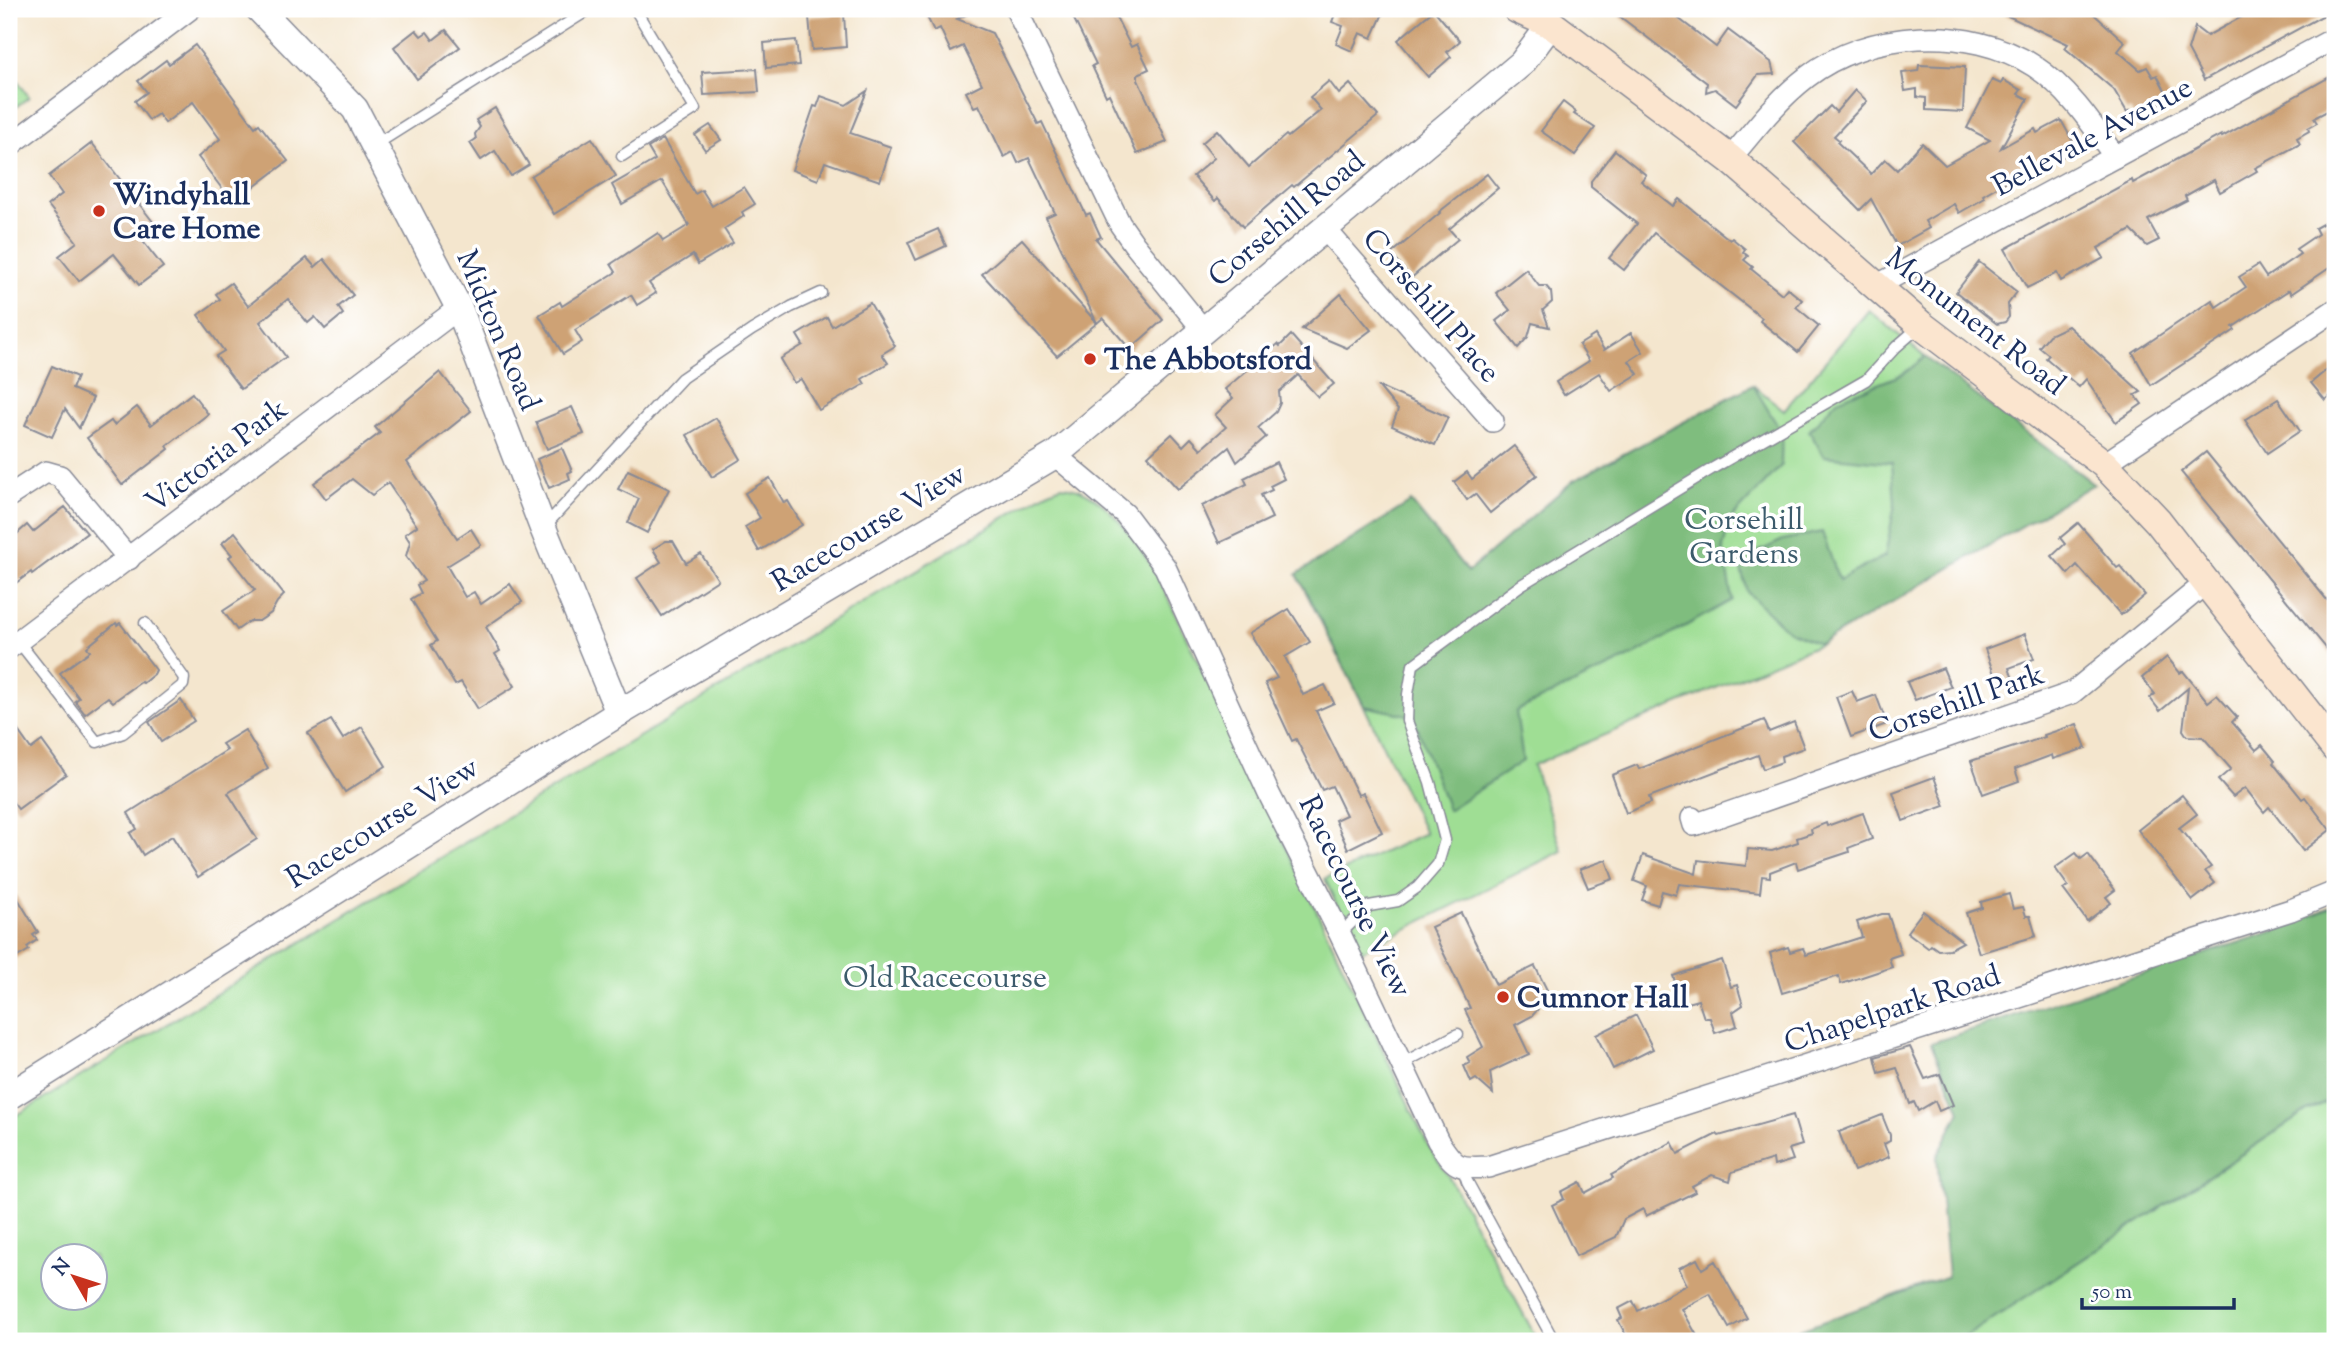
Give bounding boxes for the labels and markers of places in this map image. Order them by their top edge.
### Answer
place label: Windyhall Care Home [113,175,260,252]
marker: Windyhall Care Home [91,203,107,219]
place label: The Abbotsford [1104,340,1312,383]
marker: The Abbotsford [1082,351,1098,367]
place label: Cumnor Hall [1517,978,1689,1021]
marker: Cumnor Hall [1495,989,1511,1005]

